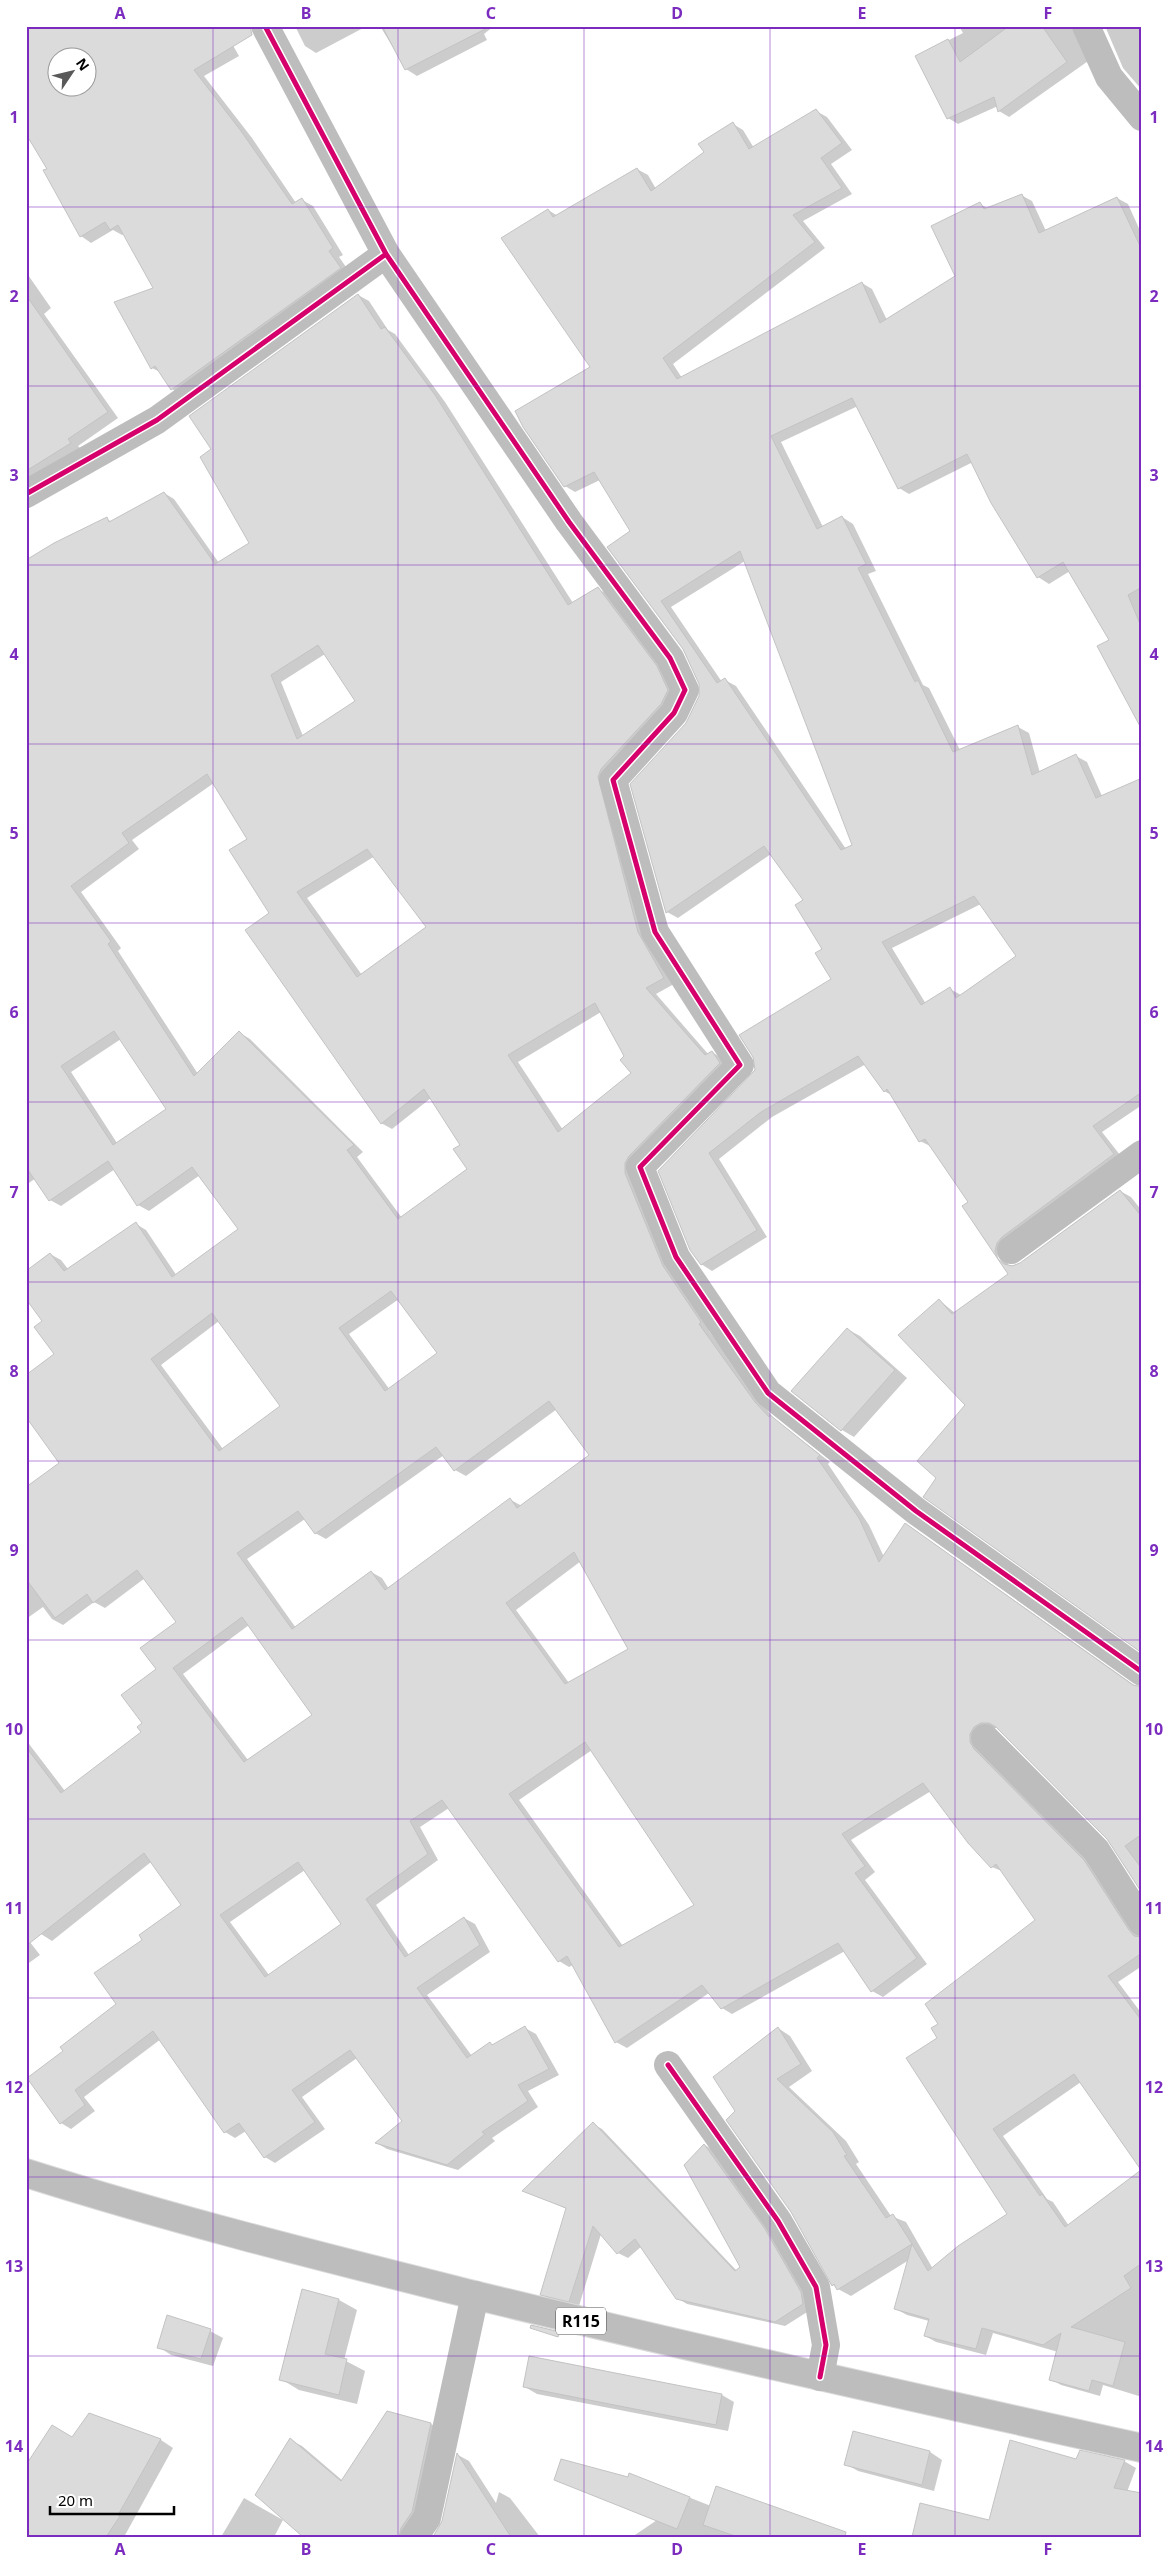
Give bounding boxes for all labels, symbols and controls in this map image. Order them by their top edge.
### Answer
text: A [114,2,126,24]
text: B [301,2,311,24]
text: C [486,2,496,24]
text: D [671,2,683,24]
text: E [858,2,867,24]
text: F [1044,2,1052,24]
north arrow [48,48,98,98]
text: N [72,54,94,74]
text: 1 [9,106,19,128]
text: 1 [1149,106,1159,128]
text: 2 [9,285,19,307]
text: 2 [1149,285,1159,307]
text: 3 [9,464,19,486]
text: 3 [1149,464,1159,486]
text: 4 [9,643,19,665]
text: 4 [1149,643,1159,665]
text: 5 [9,822,19,844]
text: 5 [1149,822,1159,844]
text: 6 [9,1001,19,1023]
text: 6 [1149,1001,1159,1023]
text: 7 [9,1181,19,1203]
text: 7 [1149,1181,1159,1203]
text: 8 [9,1360,19,1382]
text: 8 [1149,1360,1159,1382]
text: 9 [9,1539,19,1561]
text: 9 [1149,1539,1159,1561]
text: 10 [5,1718,23,1740]
text: 10 [1145,1718,1163,1740]
text: 11 [5,1897,23,1919]
text: 11 [1145,1897,1163,1919]
text: 12 [5,2076,23,2098]
text: 12 [1145,2076,1163,2098]
text: 13 [5,2255,23,2277]
text: 13 [1145,2255,1163,2277]
road number: R115 [556,2308,606,2334]
text: 14 [5,2435,23,2457]
text: 14 [1145,2435,1163,2457]
scale bar [50,2483,174,2515]
text: 20 m [58,2490,93,2510]
text: A [114,2538,126,2560]
text: B [301,2538,311,2560]
text: C [486,2538,496,2560]
text: D [671,2538,683,2560]
text: E [858,2538,867,2560]
text: F [1044,2538,1052,2560]

